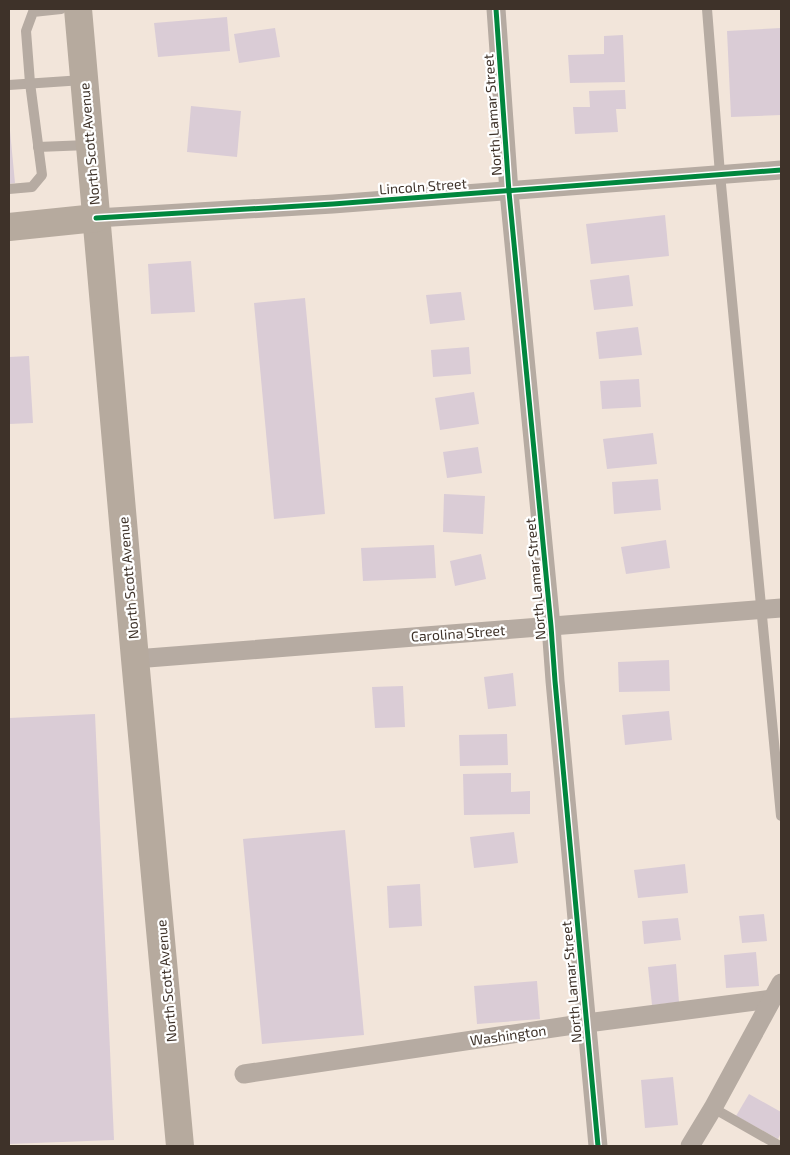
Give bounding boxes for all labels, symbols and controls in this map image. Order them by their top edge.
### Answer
street label: North Lamar Street [479,53,505,177]
street label: North Scott Avenue [75,82,103,206]
street label: Lincoln Street [379,174,467,198]
street label: North Scott Avenue [114,516,142,640]
street label: North Lamar Street [521,517,549,641]
street label: Carolina Street [410,621,506,645]
street label: North Scott Avenue [152,919,180,1043]
street label: North Lamar Street [557,920,585,1044]
street label: Washington [469,1021,547,1049]

